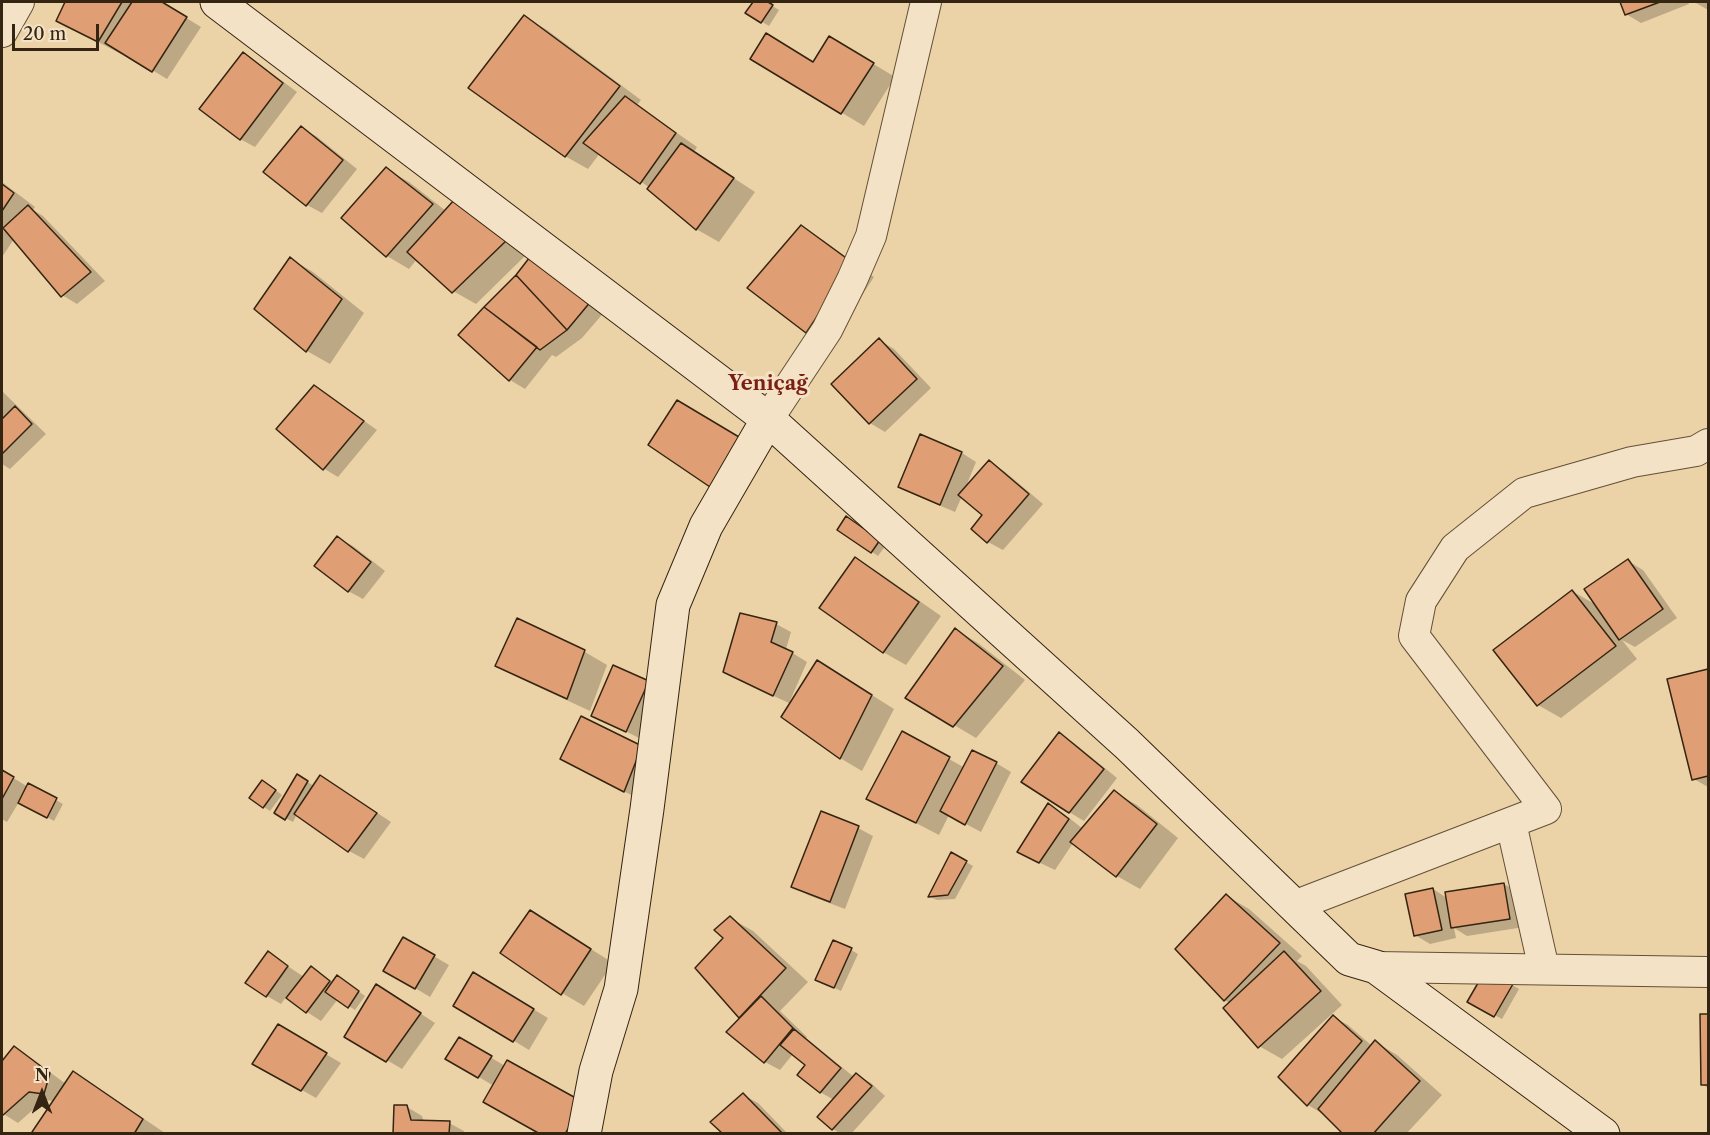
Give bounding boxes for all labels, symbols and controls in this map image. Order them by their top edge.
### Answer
scale bar [15,12,102,50]
text: 20 m [23,23,66,45]
district label: Yeniçağ [728,372,808,396]
north arrow [12,1063,72,1123]
text: N [35,1065,49,1085]

